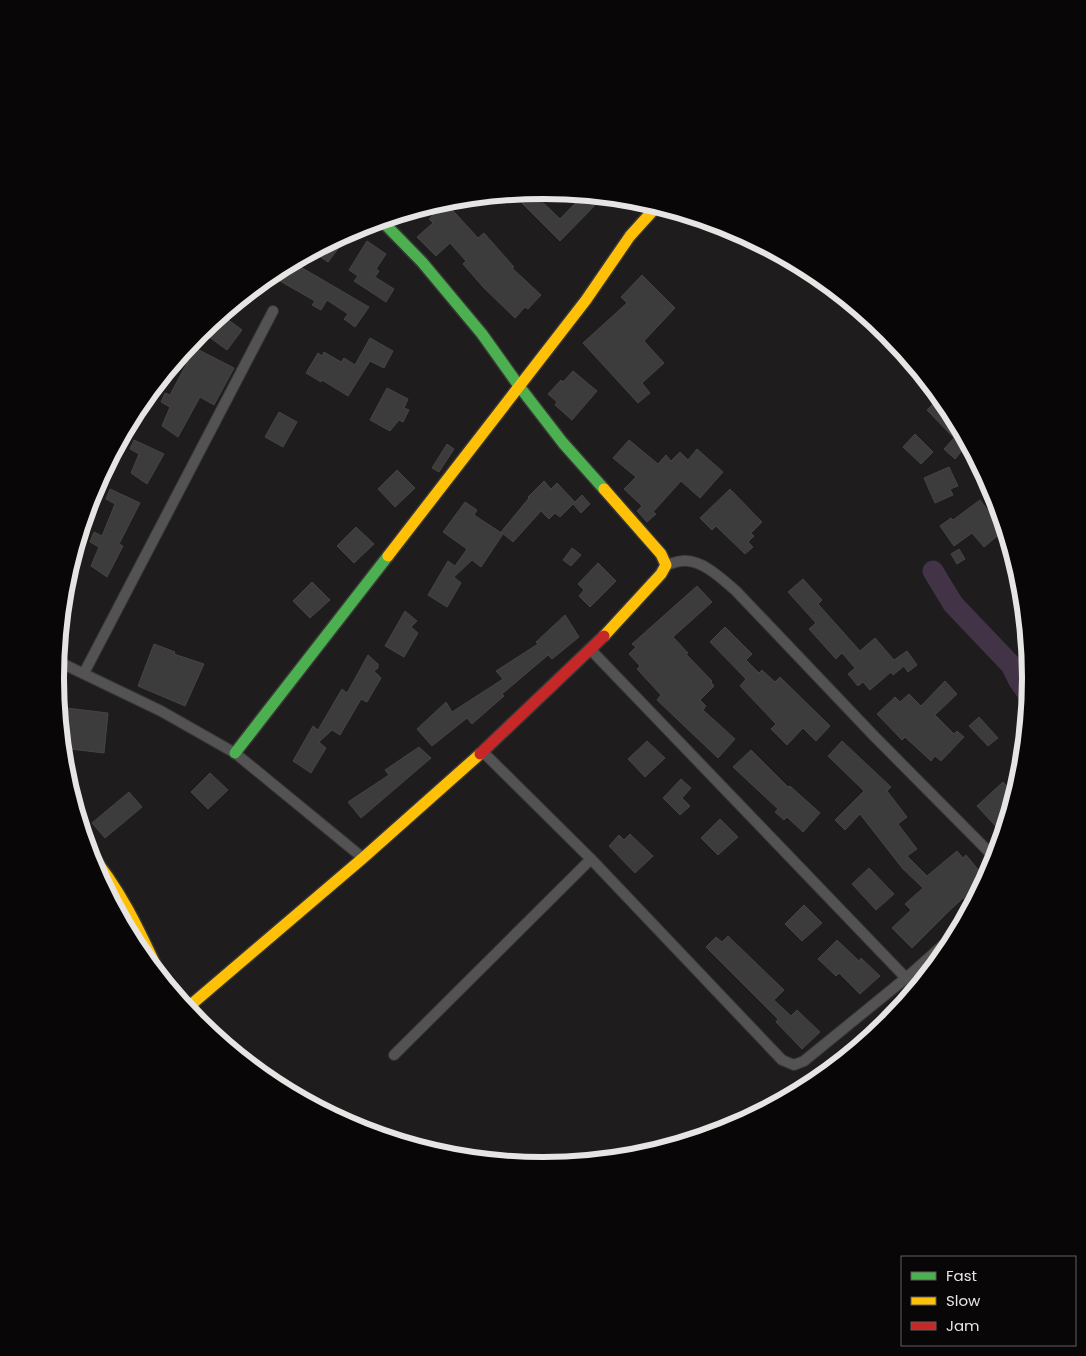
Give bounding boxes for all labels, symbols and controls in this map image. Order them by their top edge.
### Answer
legend [901,1256,1076,1346]
text: Fast [946,1265,977,1286]
text: Slow [946,1290,981,1311]
text: Jam [946,1315,980,1336]

